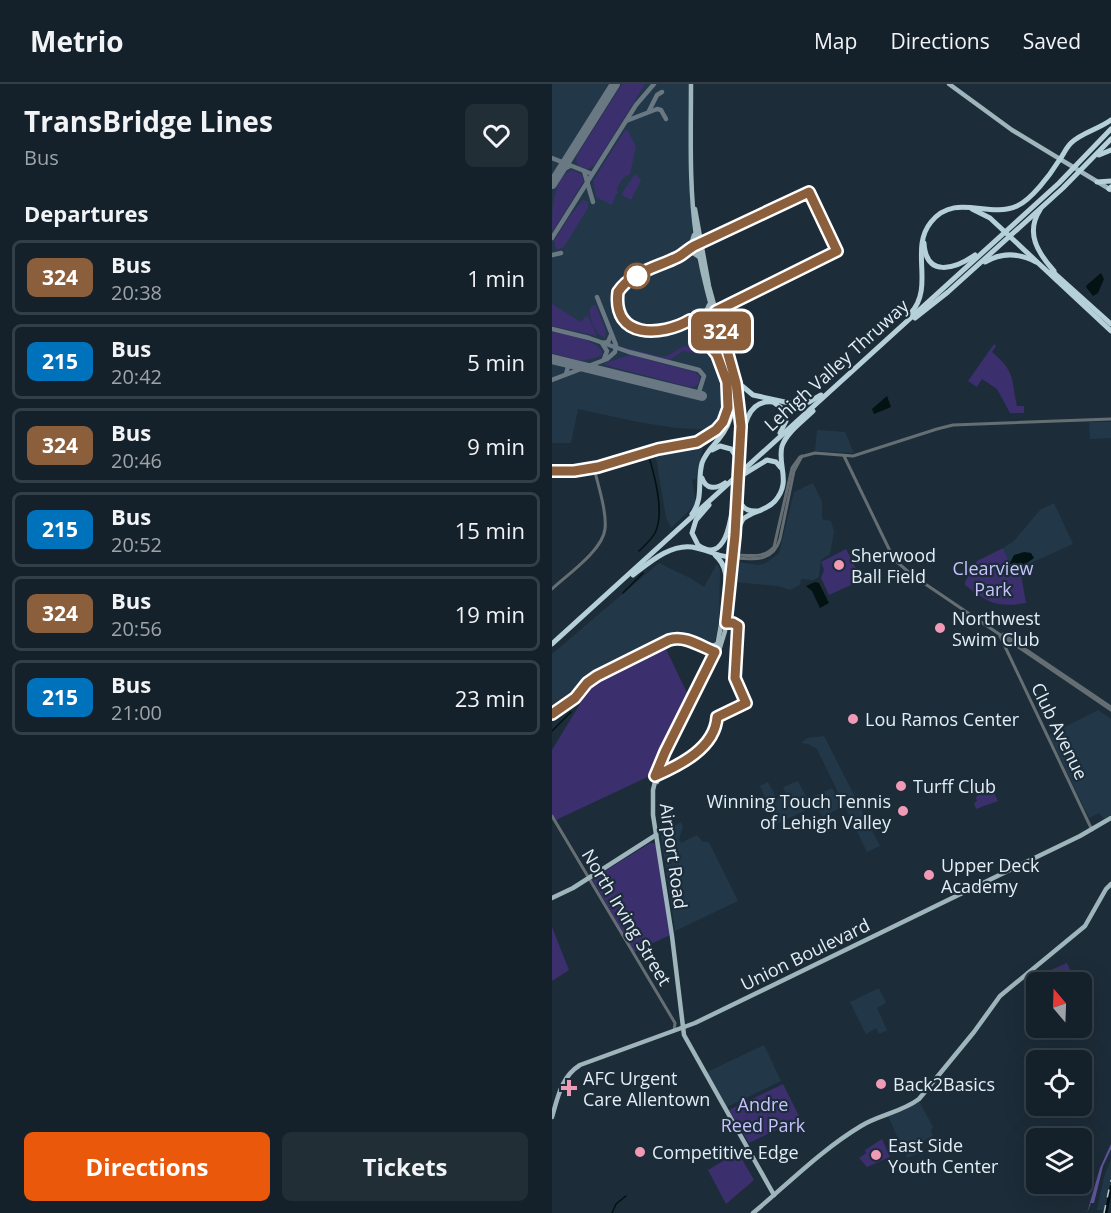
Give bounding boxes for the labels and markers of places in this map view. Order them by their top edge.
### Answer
unlabelled marker [624,263,650,289]
place label: Sherwood Ball Field [851,543,936,588]
marker: Sherwood Ball Field [832,558,846,572]
place label: Northwest Swim Club [952,606,1040,651]
marker: Northwest Swim Club [933,621,947,635]
place label: Lou Ramos Center [865,707,1020,731]
marker: Lou Ramos Center [846,712,860,726]
place label: Turff Club [913,774,996,798]
marker: Turff Club [894,779,908,793]
place label: Winning Touch Tennis of Lehigh Valley [706,789,892,834]
marker: Winning Touch Tennis of Lehigh Valley [896,804,910,818]
place label: Upper Deck Academy [941,853,1040,898]
marker: Upper Deck Academy [922,868,936,882]
place label: AFC Urgent Care Allentown [583,1066,710,1111]
place label: Back2Basics [893,1072,995,1096]
marker: Back2Basics [874,1077,888,1091]
marker: AFC Urgent Care Allentown [560,1079,578,1097]
place label: East Side Youth Center [888,1133,999,1178]
place label: Competitive Edge [652,1140,799,1164]
marker: Competitive Edge [633,1145,647,1159]
marker: East Side Youth Center [869,1148,883,1162]

